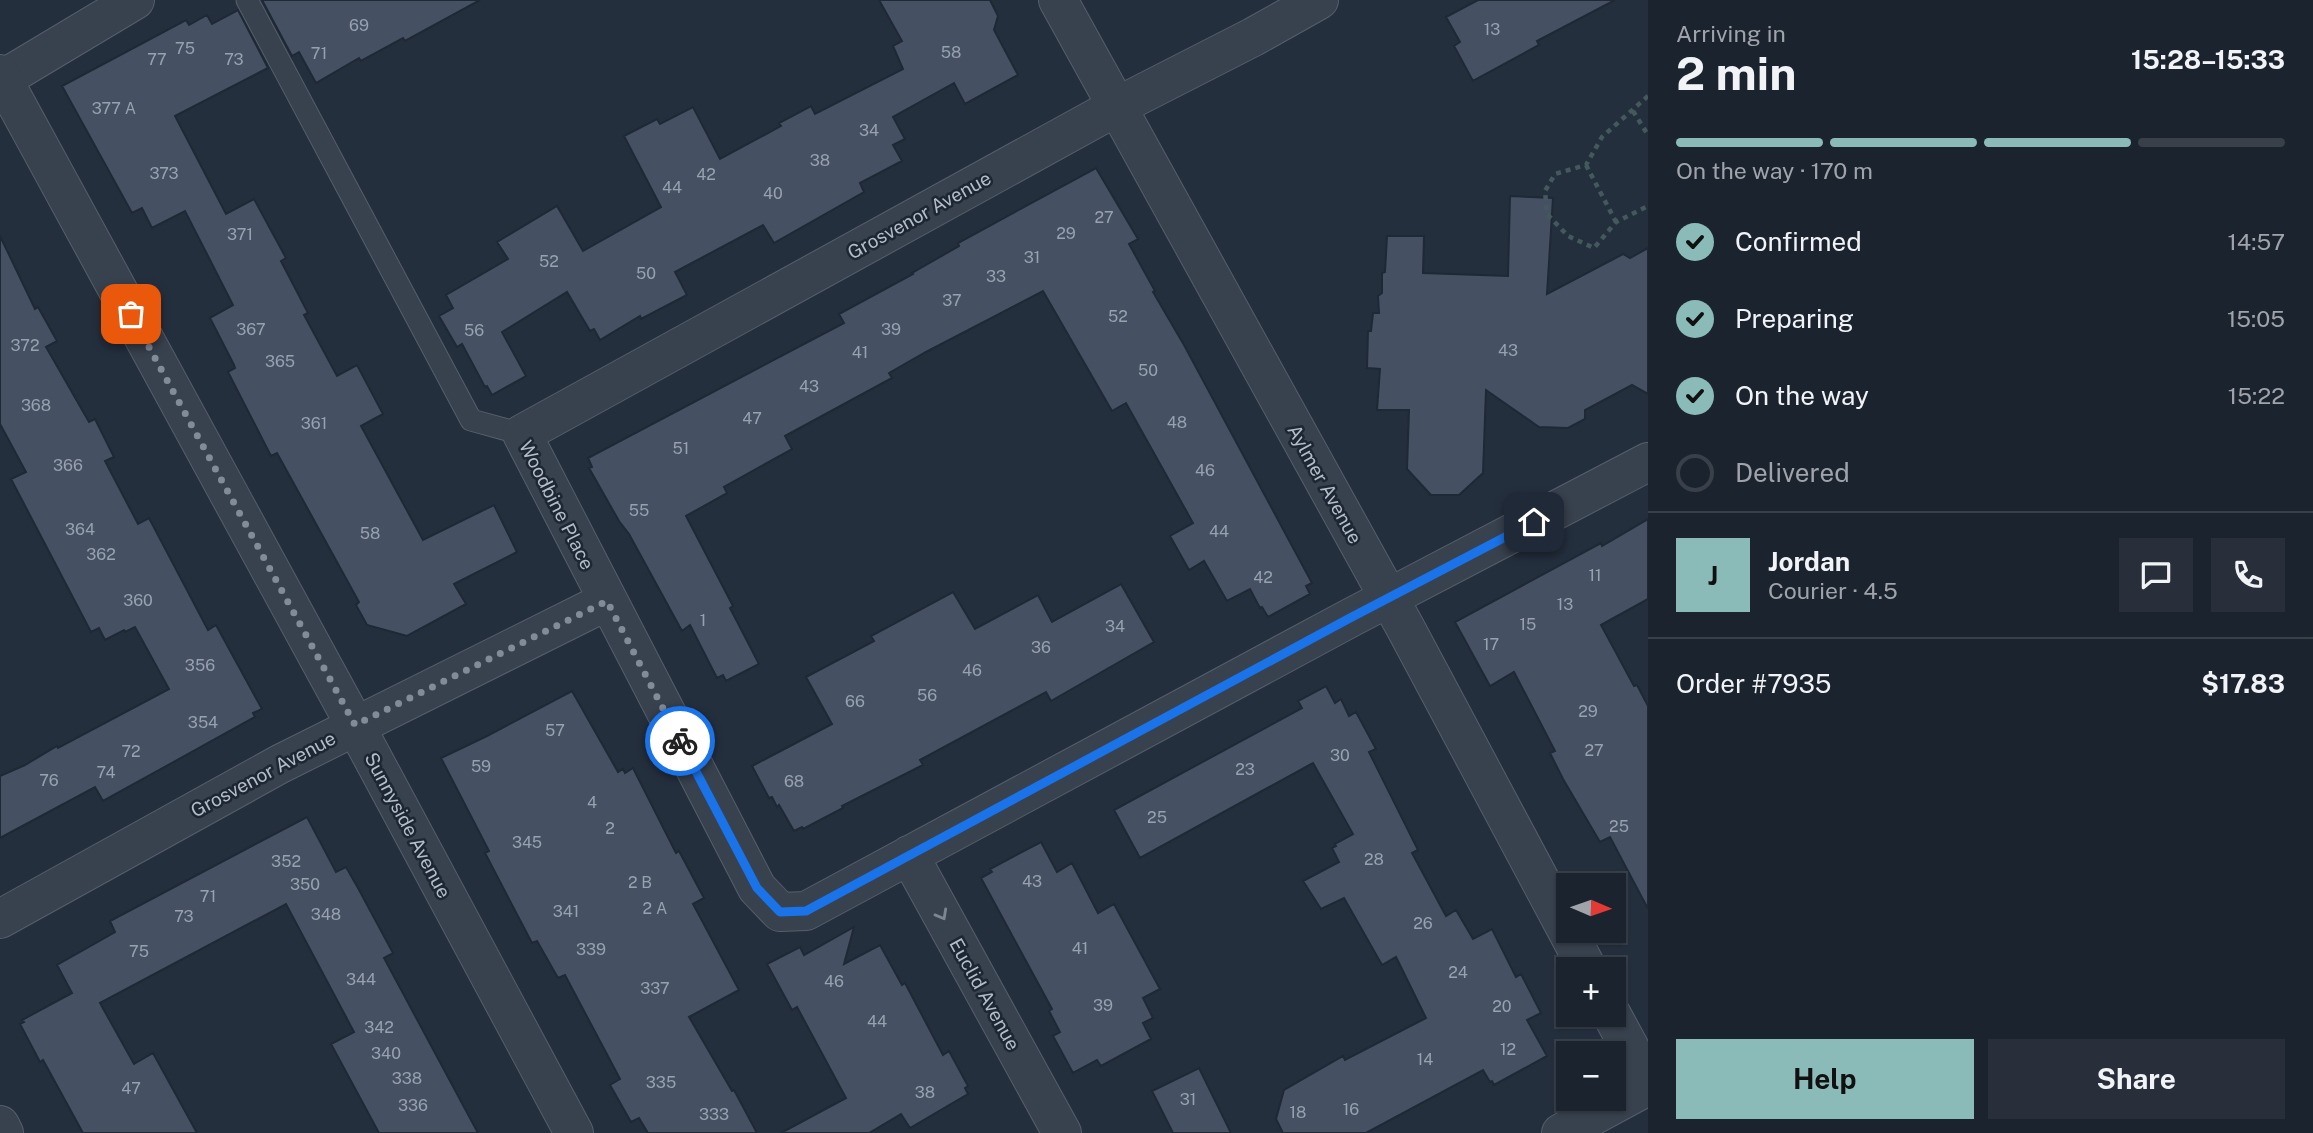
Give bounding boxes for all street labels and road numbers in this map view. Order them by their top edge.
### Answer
street label: Grosvenor Avenue [843,166,995,264]
street label: Aylmer Avenue [1283,421,1367,547]
street label: Woodbine Place [515,437,599,573]
street label: Grosvenor Avenue [187,727,339,821]
street label: Sunnyside Avenue [360,748,456,902]
street label: Euclid Avenue [945,934,1025,1054]

